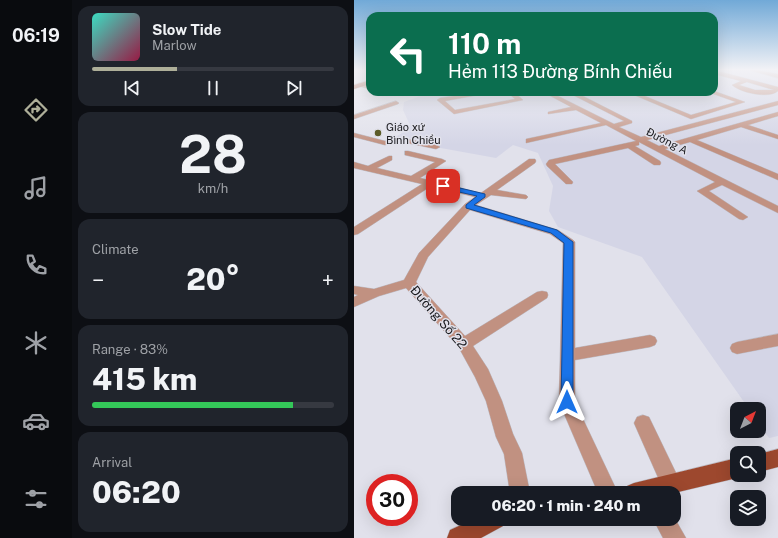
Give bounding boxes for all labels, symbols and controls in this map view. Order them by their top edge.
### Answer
text: Slow Tide [152,21,221,38]
text: 06:19 [12,25,60,46]
text: 110 m [448,27,521,60]
icon: left [382,28,434,80]
text: Marlow [152,38,197,53]
text: Hẻm 113 Đường Bính Chiếu [448,61,673,82]
icon: previous [121,77,143,99]
icon: pause [202,77,224,99]
icon: next [283,77,305,99]
icon: directions [22,96,50,124]
place label: Giáo xứ Bình Chiểu [386,121,441,146]
text: 28 [179,124,247,185]
street label: Đường A [644,125,690,157]
marker: Giáo xứ Bình Chiểu [373,128,383,138]
pin [426,169,460,203]
icon: music [22,174,50,202]
icon: arrive [432,175,454,197]
text: km/h [198,181,228,196]
text: Climate [92,242,139,257]
icon: phone [22,251,50,279]
text: 20° [186,261,240,297]
text: − [92,267,104,293]
text: + [322,267,334,293]
street label: Đường Số 22 [407,283,470,352]
icon: climate [22,329,50,357]
text: Range · 83% [92,342,168,357]
text: 415 km [92,361,197,397]
position arrow [546,381,588,423]
north arrow [730,402,766,438]
map controls [730,402,766,526]
icon: car [22,407,50,435]
button: search [730,446,766,482]
text: Arrival [92,455,132,470]
text: 06:20 [92,474,181,510]
speed limit sign: 30 [366,474,418,526]
icon: filters [22,485,50,513]
button: layers [730,490,766,526]
text: 06:20 · 1 min · 240 m [492,497,640,514]

